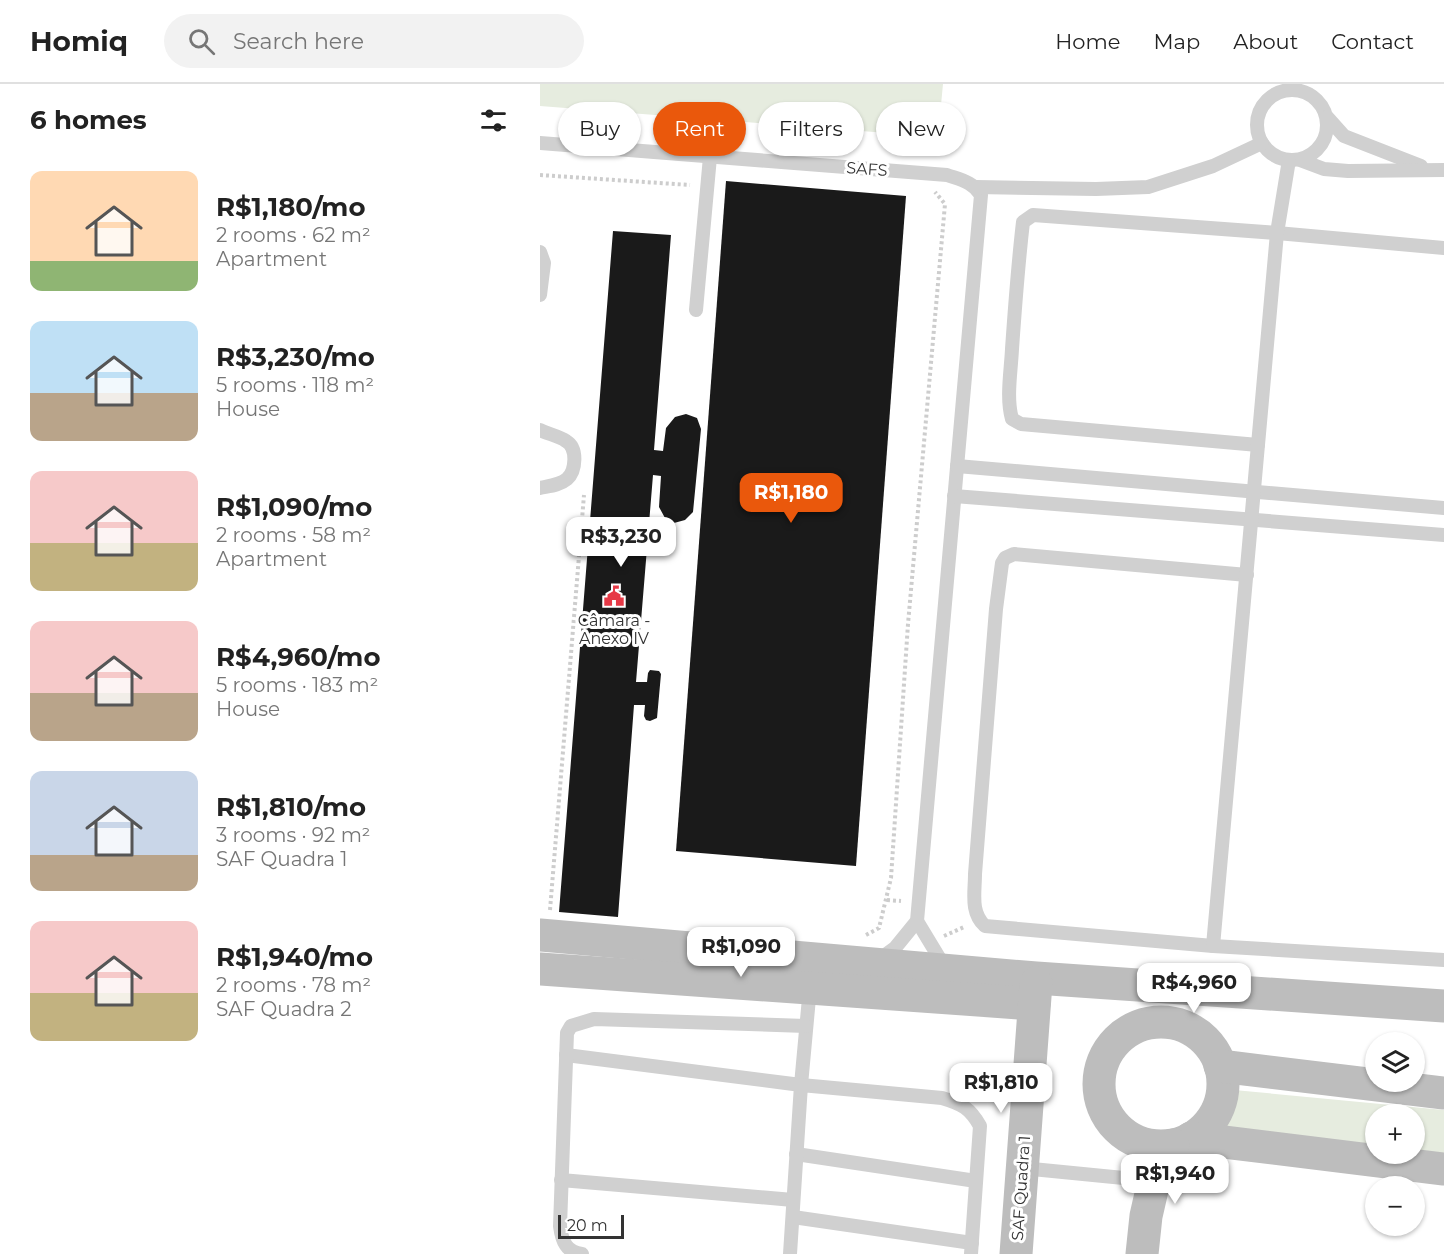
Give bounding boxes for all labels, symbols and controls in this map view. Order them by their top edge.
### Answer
search box [164,14,584,68]
text: Homiq [30,24,128,58]
icon: search [185,25,218,58]
text: Search here [233,28,364,55]
text: Home [1055,29,1120,54]
text: Map [1153,29,1200,54]
text: About [1233,29,1298,54]
text: Contact [1331,29,1414,54]
chip: Buy [558,102,641,156]
chip: Rent [653,102,746,156]
chip: Filters [758,102,864,156]
chip: New [876,102,966,156]
text: 6 homes [30,104,147,136]
icon: filters [477,104,510,137]
street label: SAFS [846,158,888,180]
text: R$1,180/mo [216,191,365,223]
icon: home [78,195,150,267]
text: 2 rooms · 62 m² [216,223,371,247]
text: Apartment [216,247,327,271]
text: R$3,230/mo [216,341,375,373]
icon: home [78,345,150,417]
text: 5 rooms · 118 m² [216,373,374,397]
text: House [216,397,280,421]
pin: R$1,180 [736,473,846,524]
text: R$1,180 [754,480,828,504]
text: R$1,090/mo [216,491,372,523]
icon: home [78,495,150,567]
pin: R$3,230 [566,517,676,568]
text: 2 rooms · 58 m² [216,523,371,547]
text: R$3,230 [580,524,662,548]
text: Apartment [216,547,327,571]
public building icon: Câmara - Anexo IV [602,584,626,608]
place label: Câmara - Anexo IV [578,611,650,648]
text: R$4,960/mo [216,641,380,673]
icon: home [78,645,150,717]
text: 5 rooms · 183 m² [216,673,378,697]
text: House [216,697,280,721]
text: R$1,810/mo [216,791,366,823]
icon: home [78,795,150,867]
text: 3 rooms · 92 m² [216,823,370,847]
text: SAF Quadra 1 [216,847,348,871]
pin: R$1,090 [686,927,796,978]
text: R$1,090 [701,934,781,958]
text: R$1,940/mo [216,941,373,973]
icon: home [78,945,150,1017]
pin: R$4,960 [1139,963,1249,1014]
text: R$4,960 [1151,970,1237,994]
text: 2 rooms · 78 m² [216,973,371,997]
text: SAF Quadra 2 [216,997,352,1021]
map controls [1365,1032,1425,1236]
button: layers [1365,1032,1425,1092]
pin: R$1,810 [946,1063,1056,1114]
text: R$1,810 [963,1070,1039,1094]
button: + [1365,1104,1425,1164]
street label: SAF Quadra 1 [1008,1135,1034,1241]
pin: R$1,940 [1120,1154,1230,1205]
text: R$1,940 [1135,1161,1215,1185]
button: − [1365,1176,1425,1236]
scale bar [558,1212,624,1240]
text: 20 m [567,1216,608,1235]

